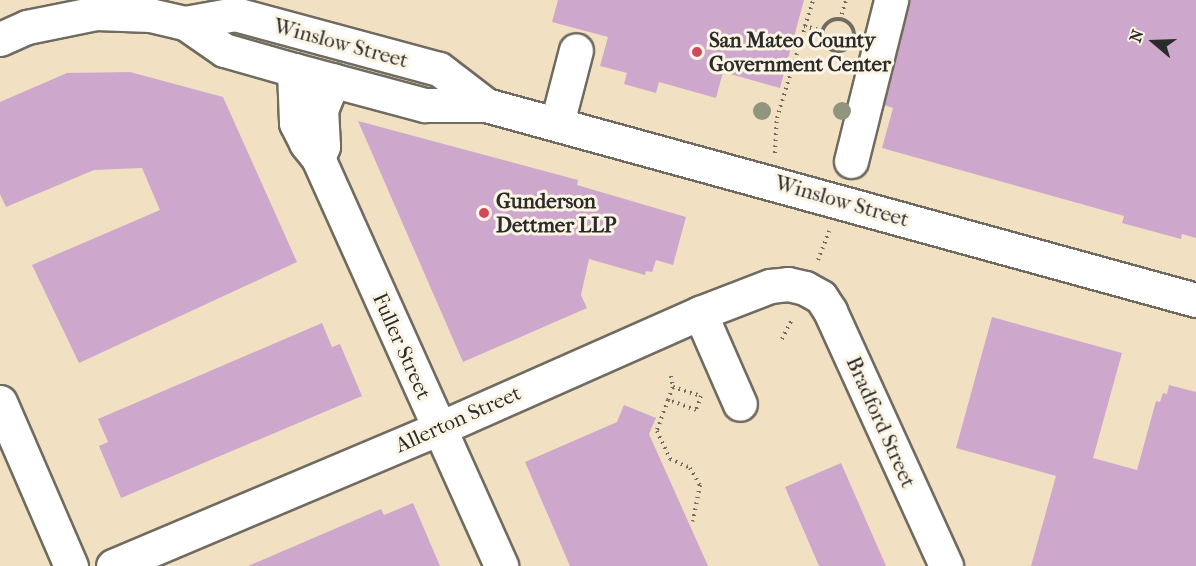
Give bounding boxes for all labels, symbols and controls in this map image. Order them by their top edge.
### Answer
north arrow [1124,12,1184,72]
street label: Winslow Street [271,13,411,73]
place label: San Mateo County Government Center [709,27,891,77]
text: N [1126,27,1147,45]
marker: San Mateo County Government Center [690,45,704,59]
street label: Winslow Street [772,170,912,232]
place label: Gunderson Dettmer LLP [496,188,617,238]
marker: Gunderson Dettmer LLP [477,206,491,220]
street label: Fuller Street [367,289,437,403]
street label: Bradford Street [841,353,921,491]
street label: Allerton Street [391,380,525,458]

